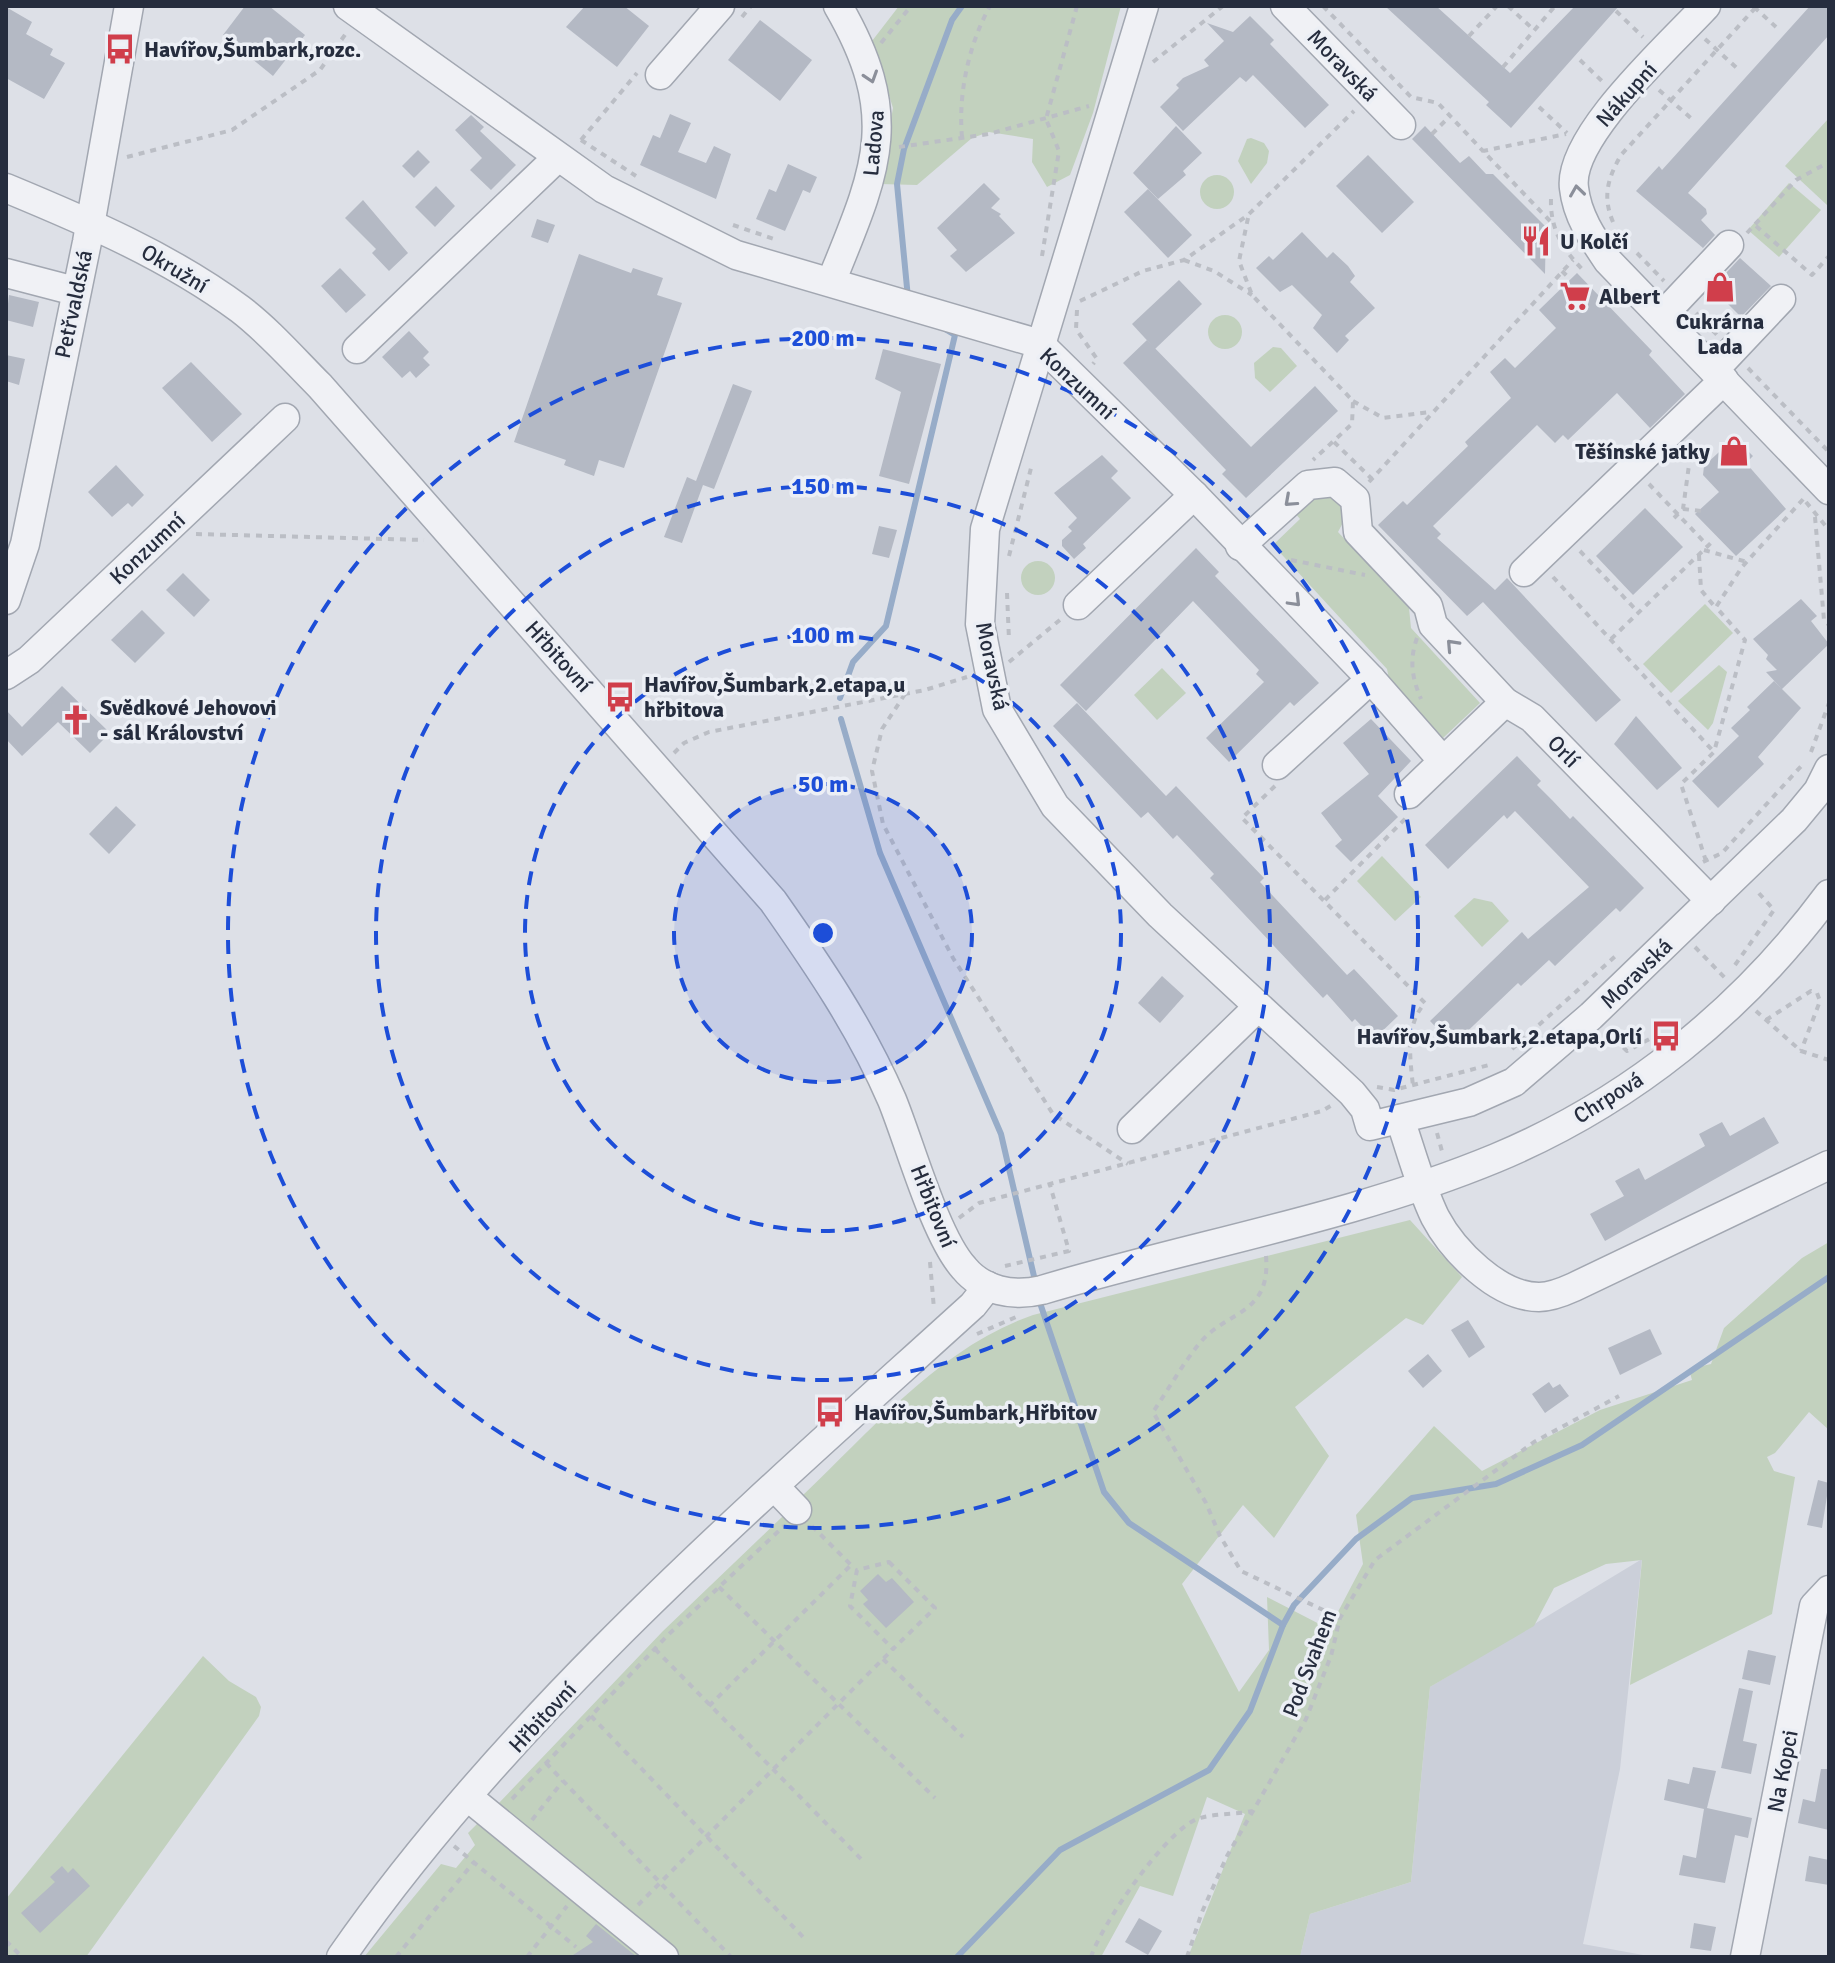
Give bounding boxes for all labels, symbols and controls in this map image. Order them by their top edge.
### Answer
street label: Moravská [1302,24,1384,107]
bus stop icon: Havířov,Šumbark,rozc. [103,32,137,66]
place label: Havířov,Šumbark,rozc. [144,36,361,63]
street label: Nákupní [1590,56,1663,133]
one-way arrow [862,69,878,83]
street label: Ladova [857,109,890,177]
one-way arrow [1569,185,1586,198]
restaurant icon: U Kolčí [1519,224,1553,258]
place label: U Kolčí [1560,228,1629,255]
street label: Okružní [136,238,213,299]
street label: Petřvaldská [49,247,98,361]
shop icon: Cukrárna Lada [1703,270,1737,304]
supermarket icon: Albert [1558,279,1592,313]
place label: Albert [1599,283,1660,310]
place label: Cukrárna Lada [1676,308,1764,360]
text: 200 m [791,323,855,353]
street label: Konzumní [1034,342,1121,425]
shop icon: Těšínské jatky [1717,434,1751,468]
place label: Těšínské jatky [1575,438,1710,465]
text: 150 m [791,471,855,501]
one-way arrow [1285,491,1300,505]
street label: Konzumní [104,507,191,590]
one-way arrow [1286,592,1300,606]
street label: Hřbitovní [519,615,598,698]
street label: Moravská [970,619,1015,713]
text: 100 m [791,620,855,650]
one-way arrow [1447,640,1461,655]
place label: Havířov,Šumbark,2.etapa,u hřbitova [644,671,905,723]
bus stop icon: Havířov,Šumbark,2.etapa,u hřbitova [603,680,637,714]
place label: Svědkové Jehovovi - sál Království [100,694,277,746]
church icon: Svědkové Jehovovi - sál Království [59,703,93,737]
street label: Orlí [1542,729,1585,773]
text: 50 m [798,769,848,799]
centre of rings [809,919,837,947]
street label: Moravská [1595,932,1678,1014]
bus stop icon: Havířov,Šumbark,2.etapa,Orlí [1649,1019,1683,1053]
place label: Havířov,Šumbark,2.etapa,Orlí [1357,1023,1642,1050]
street label: Chrpová [1568,1065,1648,1129]
street label: Hřbitovní [905,1161,962,1252]
bus stop icon: Havířov,Šumbark,Hřbitov [813,1395,847,1429]
place label: Havířov,Šumbark,Hřbitov [854,1399,1098,1426]
street label: Pod Svahem [1277,1605,1342,1721]
street label: Hřbitovní [503,1676,582,1758]
street label: Na Kopci [1761,1728,1804,1815]

